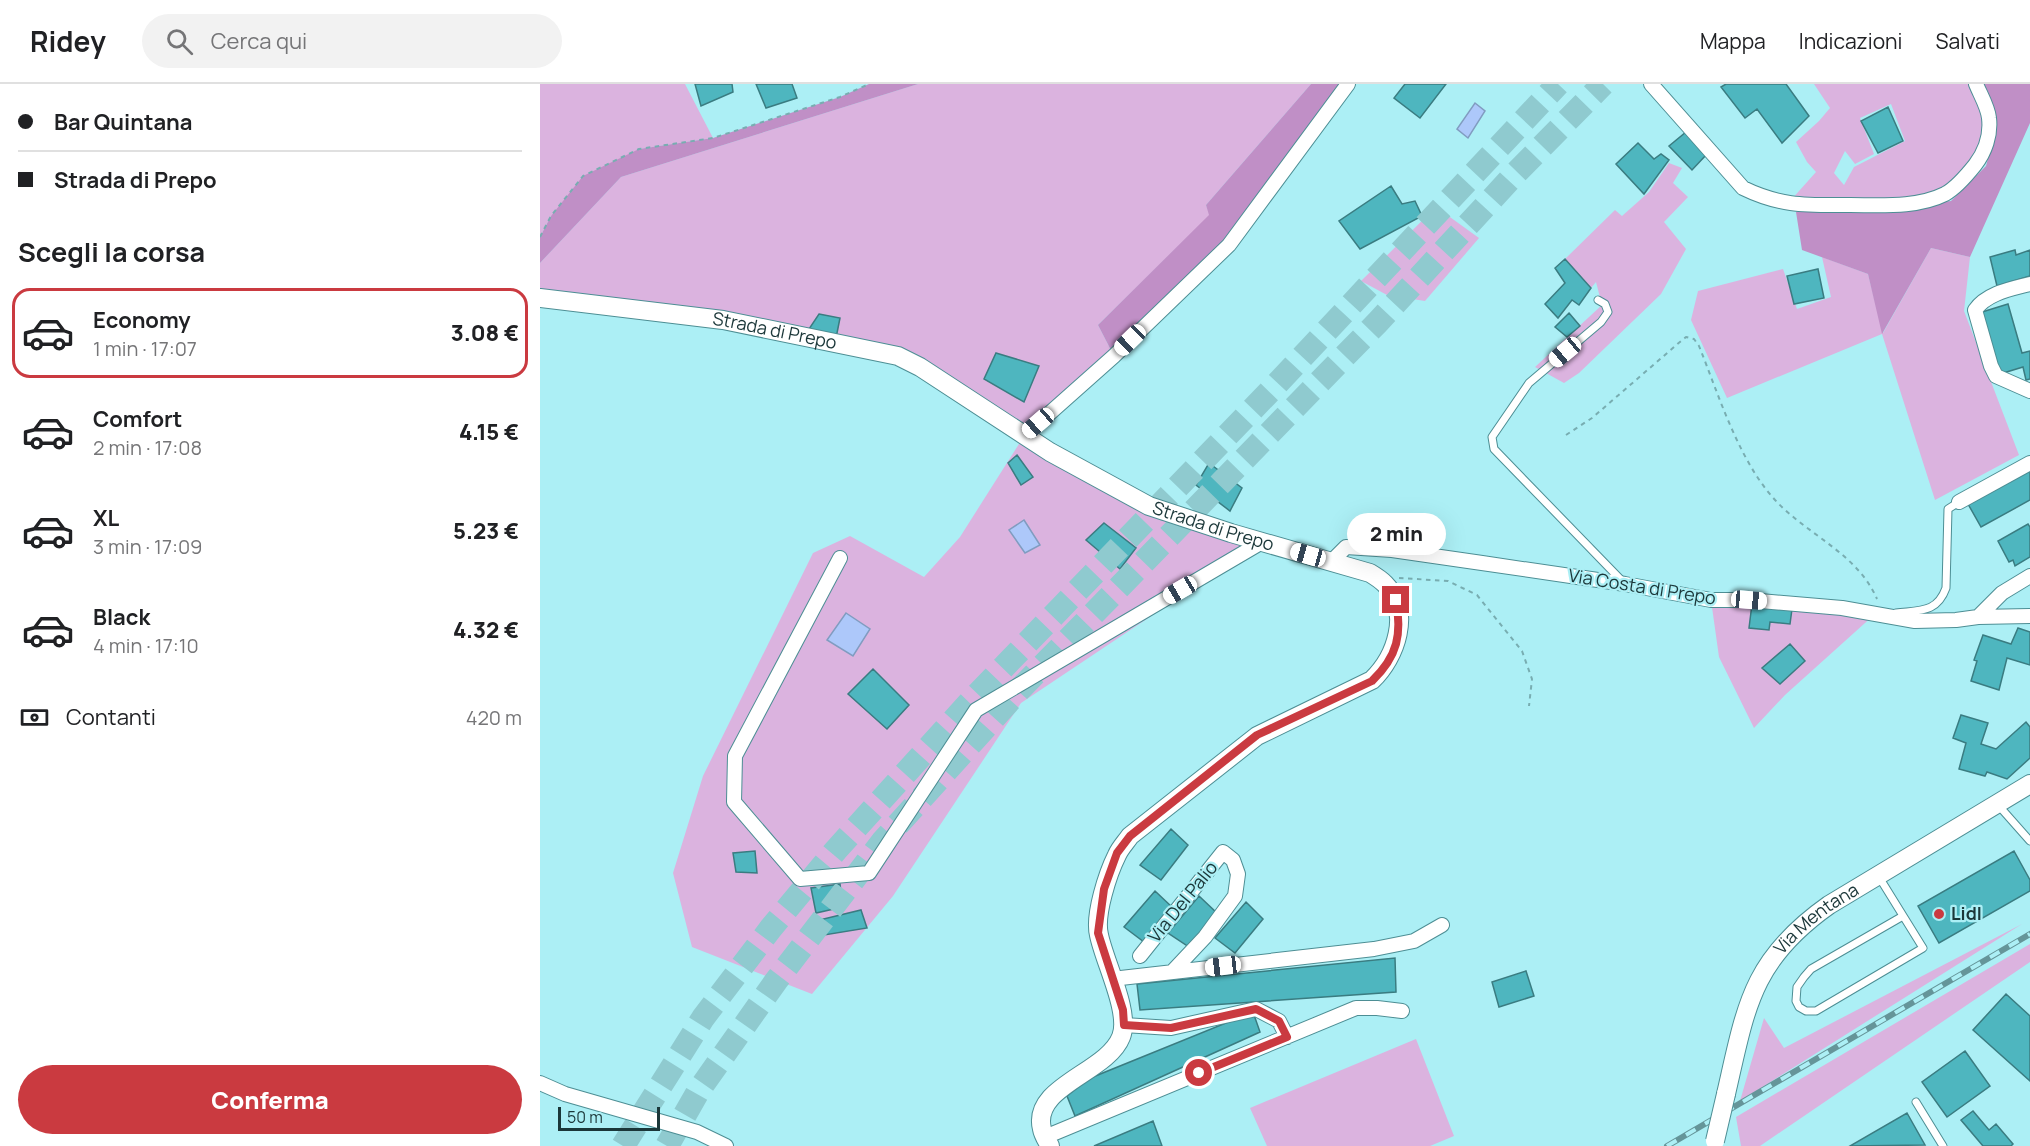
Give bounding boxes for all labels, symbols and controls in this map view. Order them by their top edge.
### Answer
search box [142,14,562,68]
text: Ridey [30,22,106,60]
icon: search [163,25,196,58]
text: Cerca qui [211,26,307,56]
text: Mappa [1700,27,1766,55]
text: Indicazioni [1799,27,1902,55]
text: Salvati [1935,27,2000,55]
text: Bar Quintana [54,107,193,137]
text: Strada di Prepo [54,165,217,195]
text: Scegli la corsa [18,233,205,270]
text: Economy [93,305,191,335]
icon: car [21,306,75,360]
street label: Strada di Prepo [711,306,839,354]
text: 3.08 € [451,318,519,348]
car [1111,321,1149,359]
car [1545,334,1585,370]
text: 1 min · 17:07 [93,335,197,362]
text: Comfort [93,404,182,434]
car [1019,404,1057,442]
icon: car [21,405,75,459]
text: 4.15 € [459,417,519,447]
text: 2 min · 17:08 [93,434,202,461]
street label: Strada di Prepo [1150,495,1277,556]
text: XL [93,503,119,533]
icon: car [21,504,75,558]
callout: 2 min [1346,513,1446,555]
text: 5.23 € [453,516,519,546]
text: 2 min [1370,520,1423,547]
text: 3 min · 17:09 [93,533,203,560]
car [1288,541,1328,569]
street label: Via Costa di Prepo [1567,562,1718,610]
car [1160,573,1200,607]
route end [1382,586,1409,613]
car [1730,589,1768,611]
text: Black [93,602,150,632]
icon: car [21,603,75,657]
text: 4.32 € [453,615,519,645]
text: 4 min · 17:10 [93,632,199,659]
icon: cash [18,701,51,734]
text: Contanti [66,702,156,732]
text: 420 m [466,704,522,731]
street label: Via Del Palio [1142,856,1222,947]
street label: Via Mentana [1768,877,1863,959]
place label: Lidl [1951,901,1982,925]
marker: Lidl [1932,907,1946,921]
car [1204,955,1242,977]
route start [1185,1059,1212,1086]
button: Conferma [18,1065,522,1134]
scale bar [558,1104,660,1132]
text: 50 m [567,1106,603,1128]

